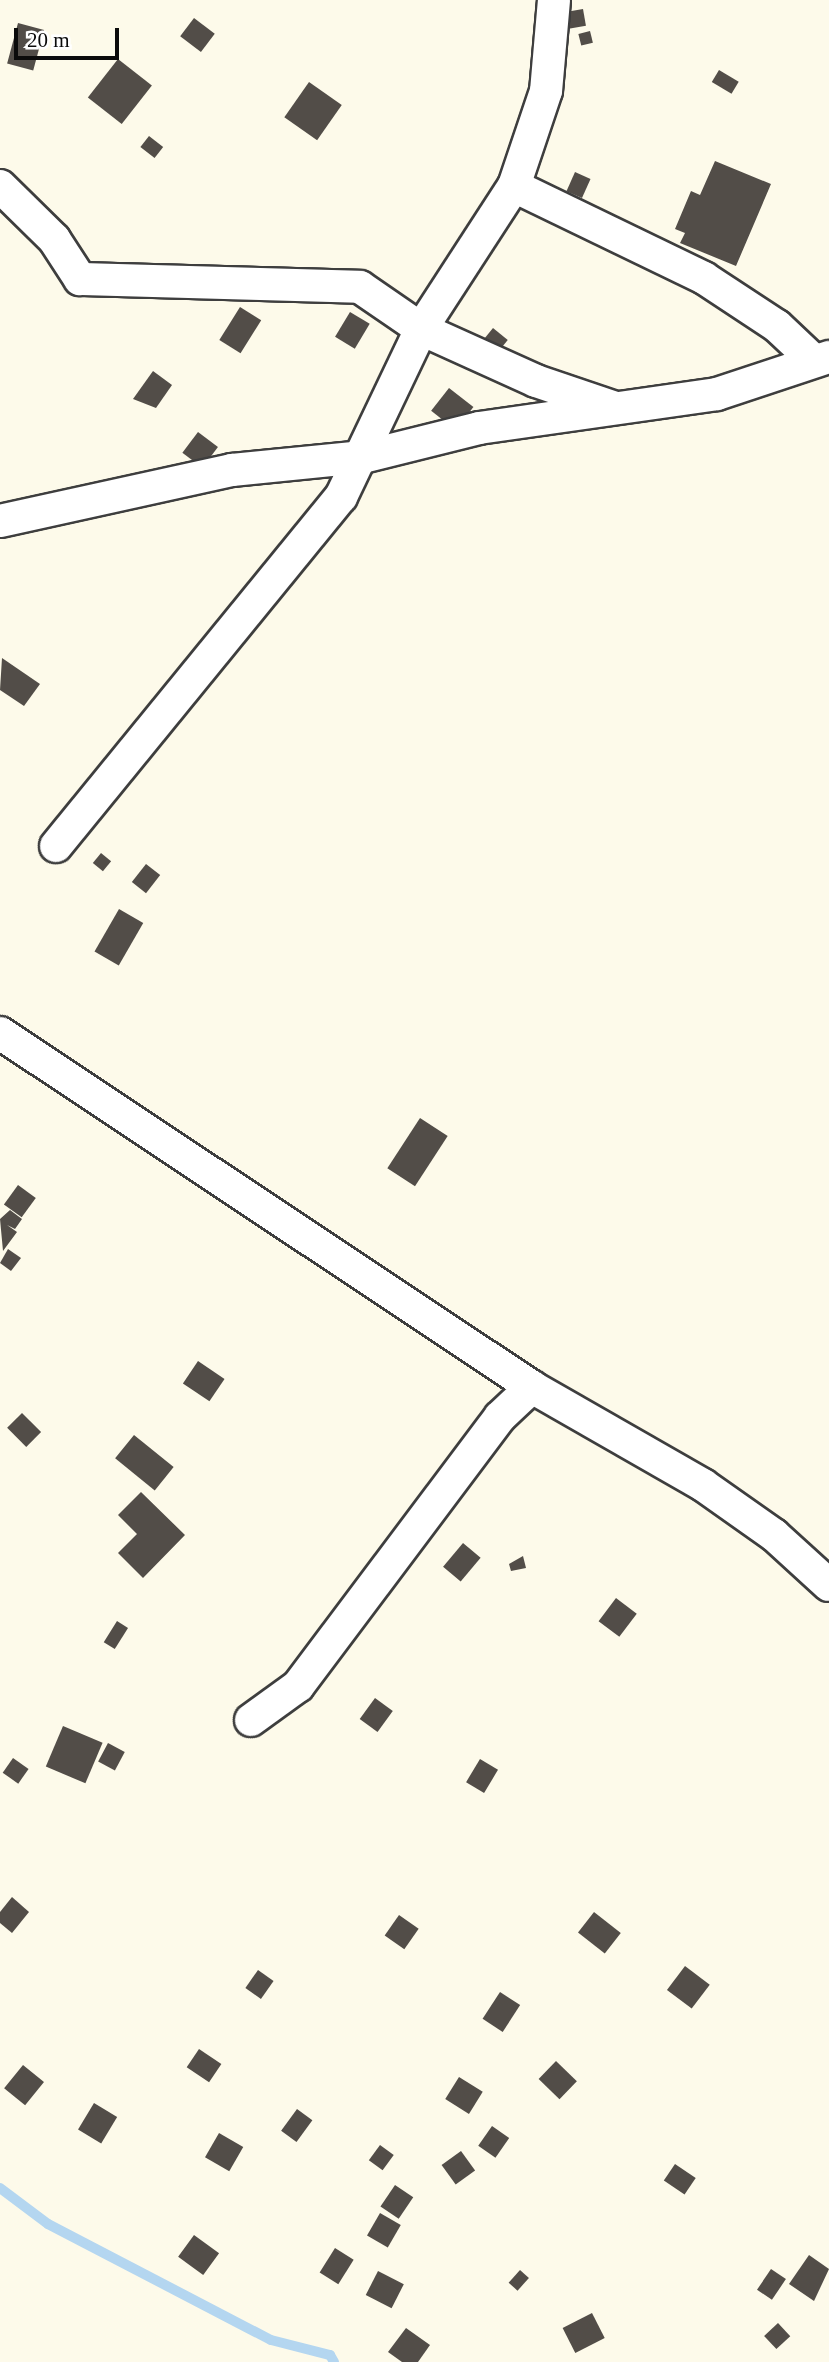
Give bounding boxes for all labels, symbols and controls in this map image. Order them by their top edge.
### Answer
scale bar [18,14,122,58]
text: 20 m [27,28,70,52]

